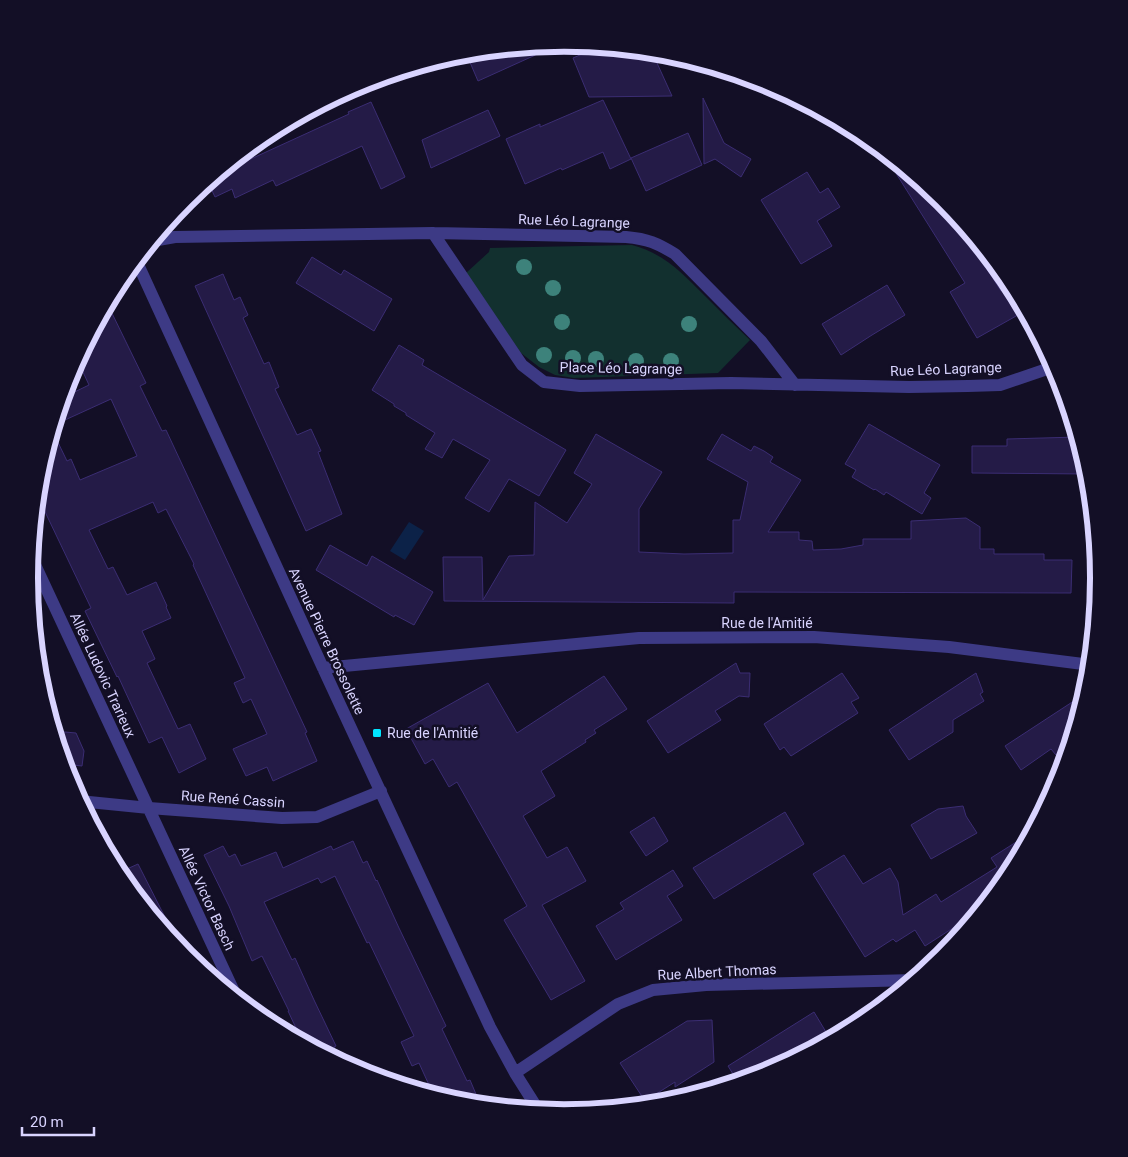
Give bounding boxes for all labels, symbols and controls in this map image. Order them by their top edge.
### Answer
street label: Rue Léo Lagrange [518,211,630,231]
street label: Place Léo Lagrange [560,359,682,377]
street label: Rue Léo Lagrange [890,359,1002,379]
street label: Avenue Pierre Brossolette [286,565,368,717]
street label: Allée Ludovic Trarieux [67,610,139,740]
street label: Rue de l'Amitié [721,615,813,631]
place label: Rue de l'Amitié [387,725,478,741]
marker: Rue de l'Amitié [371,727,383,739]
street label: Rue René Cassin [180,787,286,811]
street label: Allée Victor Basch [176,843,238,953]
street label: Rue Albert Thomas [657,961,777,983]
scale bar [22,1104,95,1136]
text: 20 m [30,1113,64,1131]

